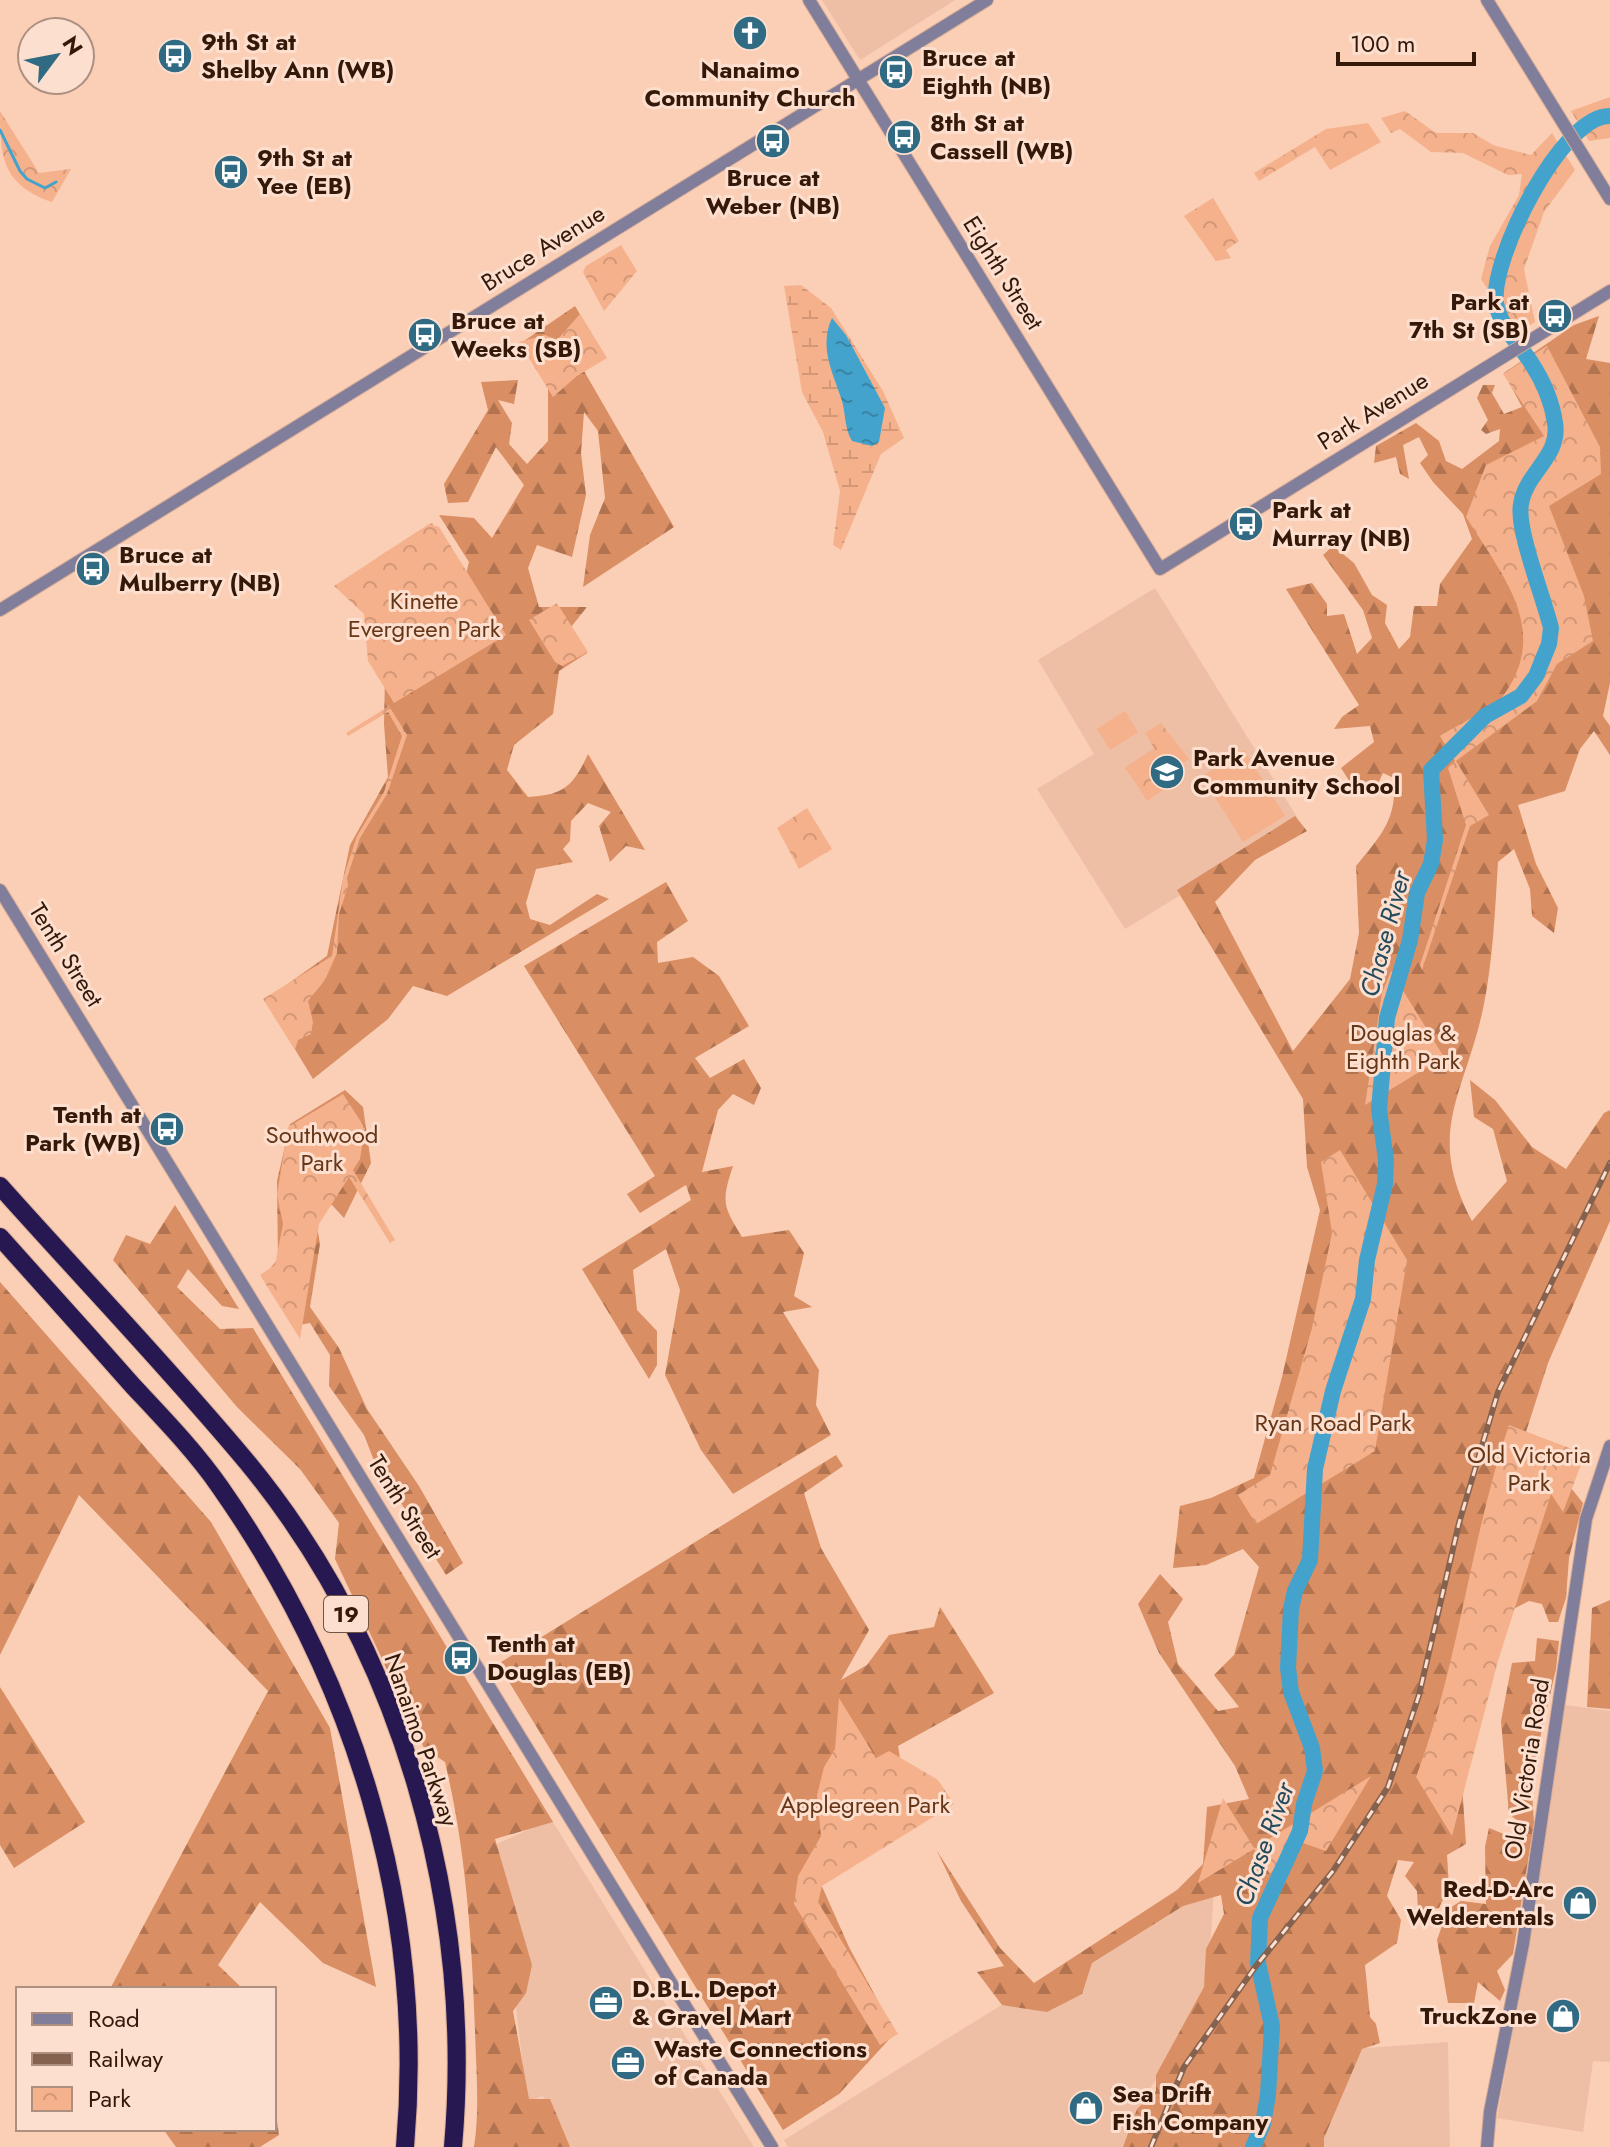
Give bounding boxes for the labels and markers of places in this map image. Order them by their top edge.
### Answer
church icon: Nanaimo Community Church [731,14,769,52]
place label: 9th St at Shelby Ann (WB) [201,24,394,87]
bus stop icon: 9th St at Shelby Ann (WB) [156,37,194,75]
place label: Bruce at Eighth (NB) [922,40,1051,103]
place label: Nanaimo Community Church [644,52,856,115]
bus stop icon: Bruce at Eighth (NB) [877,53,915,91]
place label: 8th St at Cassell (WB) [930,105,1073,168]
bus stop icon: 8th St at Cassell (WB) [885,118,923,156]
bus stop icon: Bruce at Weber (NB) [754,122,792,160]
place label: 9th St at Yee (EB) [256,140,352,203]
bus stop icon: 9th St at Yee (EB) [212,153,250,191]
place label: Bruce at Weber (NB) [706,160,840,223]
place label: Park at 7th St (SB) [1409,284,1529,347]
bus stop icon: Park at 7th St (SB) [1536,297,1574,335]
place label: Bruce at Weeks (SB) [451,303,581,366]
bus stop icon: Bruce at Weeks (SB) [406,316,444,354]
place label: Park at Murray (NB) [1272,492,1411,555]
bus stop icon: Park at Murray (NB) [1227,505,1265,543]
place label: Bruce at Mulberry (NB) [119,537,281,600]
bus stop icon: Bruce at Mulberry (NB) [74,550,112,588]
place label: Park Avenue Community School [1193,740,1400,803]
school or university icon: Park Avenue Community School [1148,753,1186,791]
place label: Tenth at Park (WB) [25,1097,141,1160]
bus stop icon: Tenth at Park (WB) [148,1110,186,1148]
place label: Tenth at Douglas (EB) [487,1626,632,1689]
bus stop icon: Tenth at Douglas (EB) [442,1639,480,1677]
place label: Red-D-Arc Welderentals [1407,1871,1554,1934]
shop icon: Red-D-Arc Welderentals [1561,1884,1599,1922]
place label: D.B.L. Depot & Gravel Mart [632,1971,791,2034]
office icon: D.B.L. Depot & Gravel Mart [587,1984,625,2022]
shop icon: TruckZone [1544,1997,1582,2035]
place label: TruckZone [1420,1998,1537,2033]
place label: Waste Connections of Canada [654,2031,867,2094]
office icon: Waste Connections of Canada [609,2044,647,2082]
place label: Sea Drift Fish Company [1112,2076,1269,2139]
shop icon: Sea Drift Fish Company [1067,2089,1105,2127]

